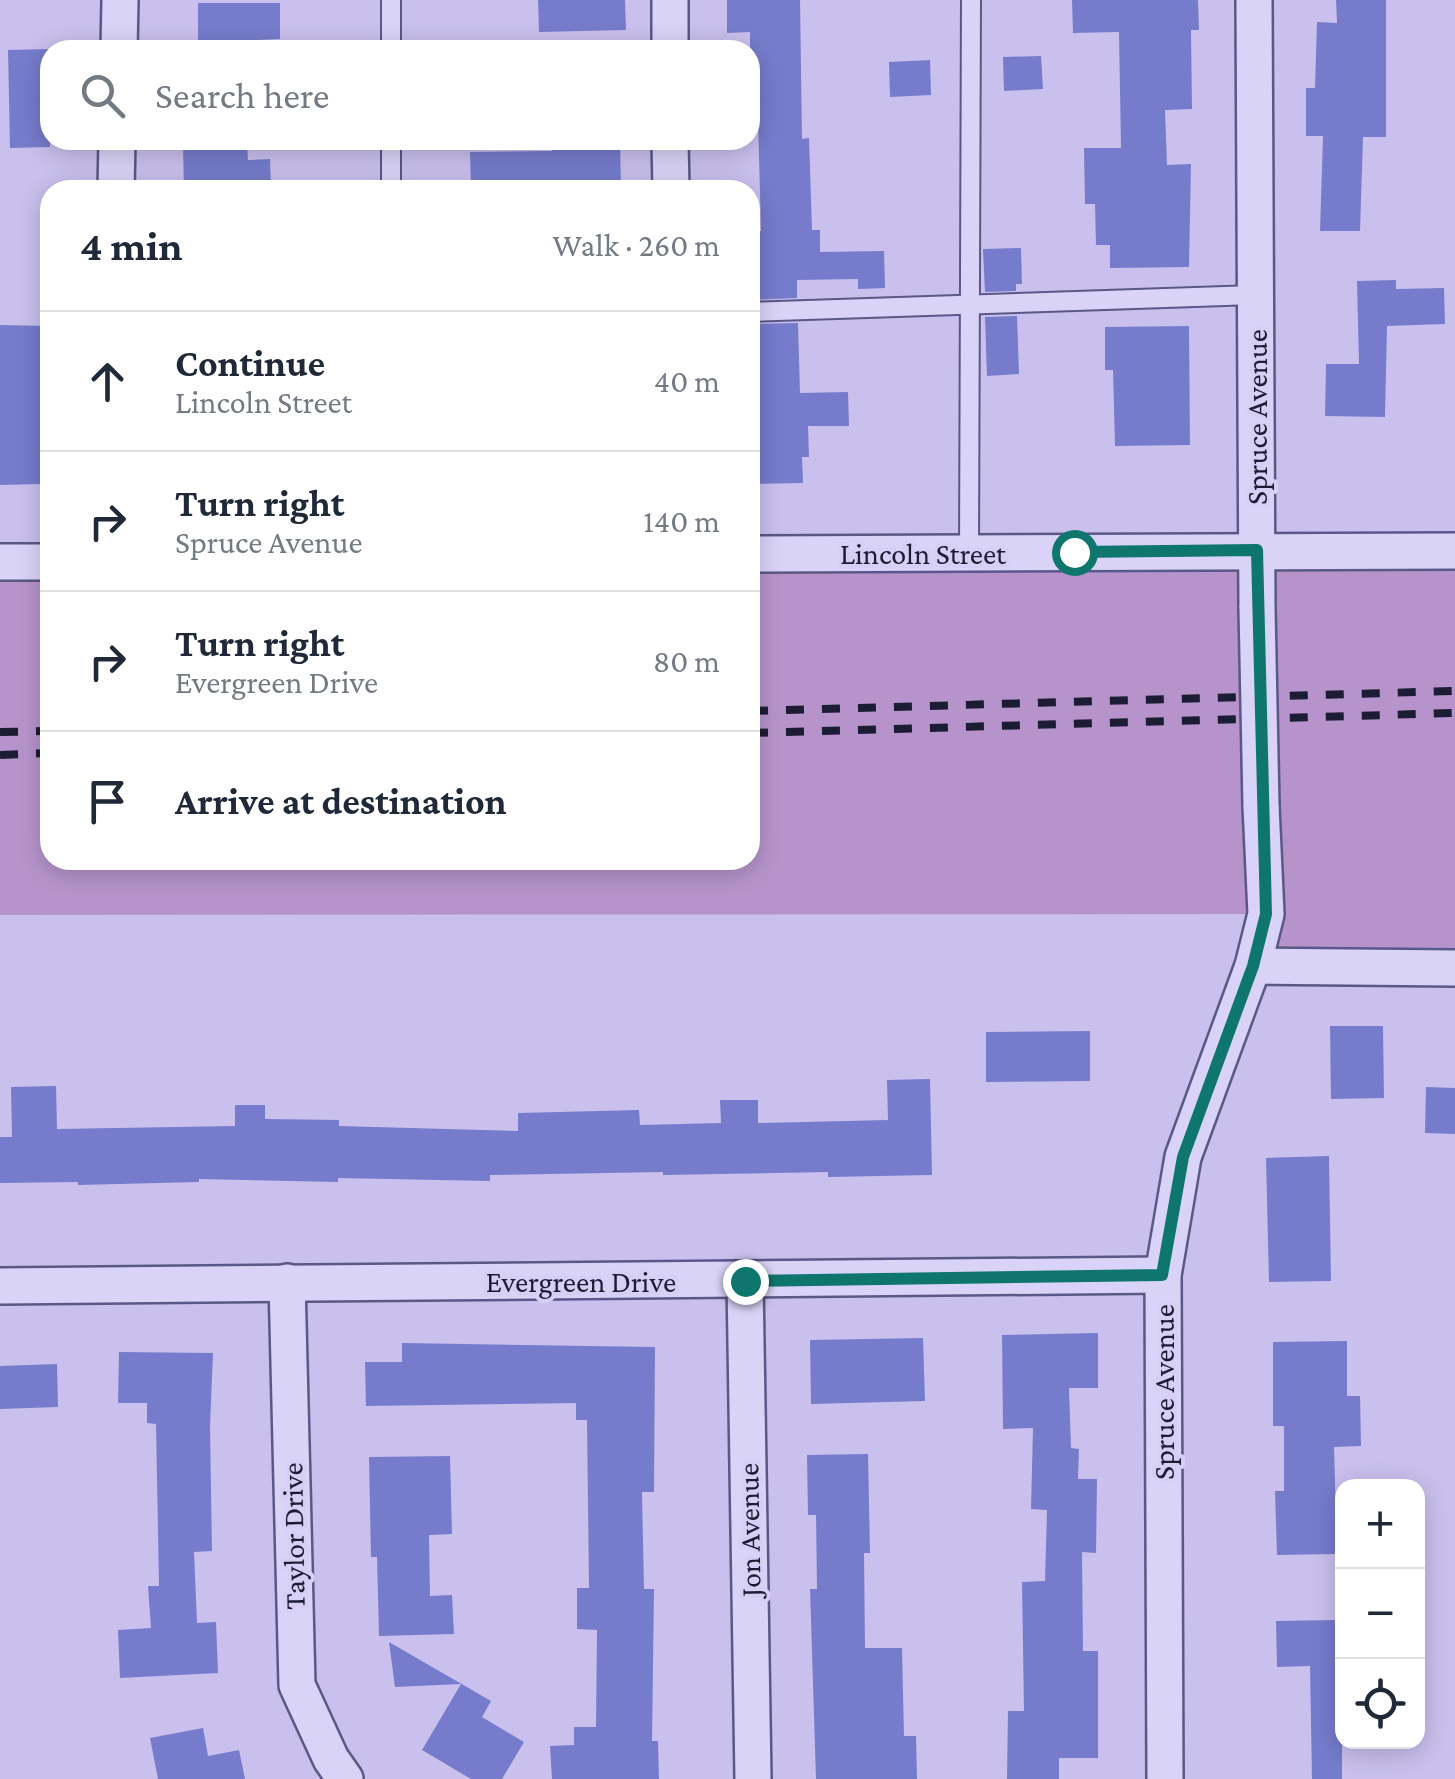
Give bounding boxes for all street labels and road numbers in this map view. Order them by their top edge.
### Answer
street label: Spruce Avenue [1240,329,1274,505]
street label: Lincoln Street [840,537,1007,570]
street label: Evergreen Drive [486,1265,676,1299]
street label: Spruce Avenue [1147,1304,1181,1480]
street label: Taylor Drive [275,1462,312,1610]
street label: Jon Avenue [731,1463,767,1600]

